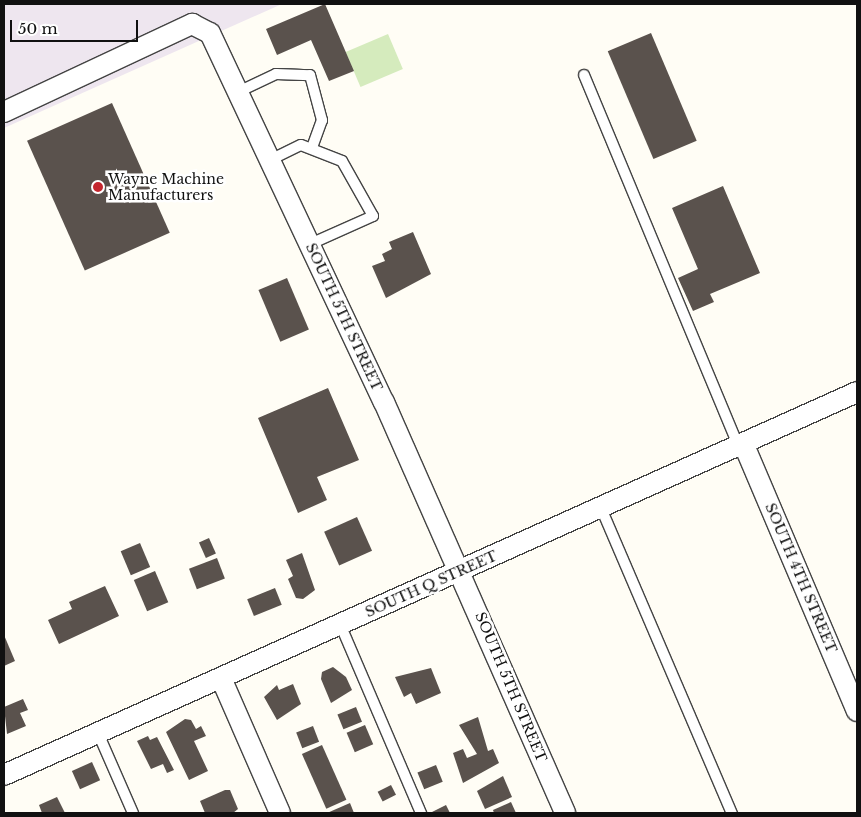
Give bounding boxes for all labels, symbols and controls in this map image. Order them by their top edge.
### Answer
scale bar [12,10,140,42]
text: 50 m [18,19,58,38]
place label: Wayne Machine Manufacturers [108,171,224,203]
marker: Wayne Machine Manufacturers [92,181,104,193]
street label: SOUTH 5TH STREET [302,240,386,394]
street label: SOUTH 4TH STREET [762,501,840,655]
street label: SOUTH Q STREET [363,547,499,621]
street label: SOUTH 5TH STREET [472,609,550,765]

